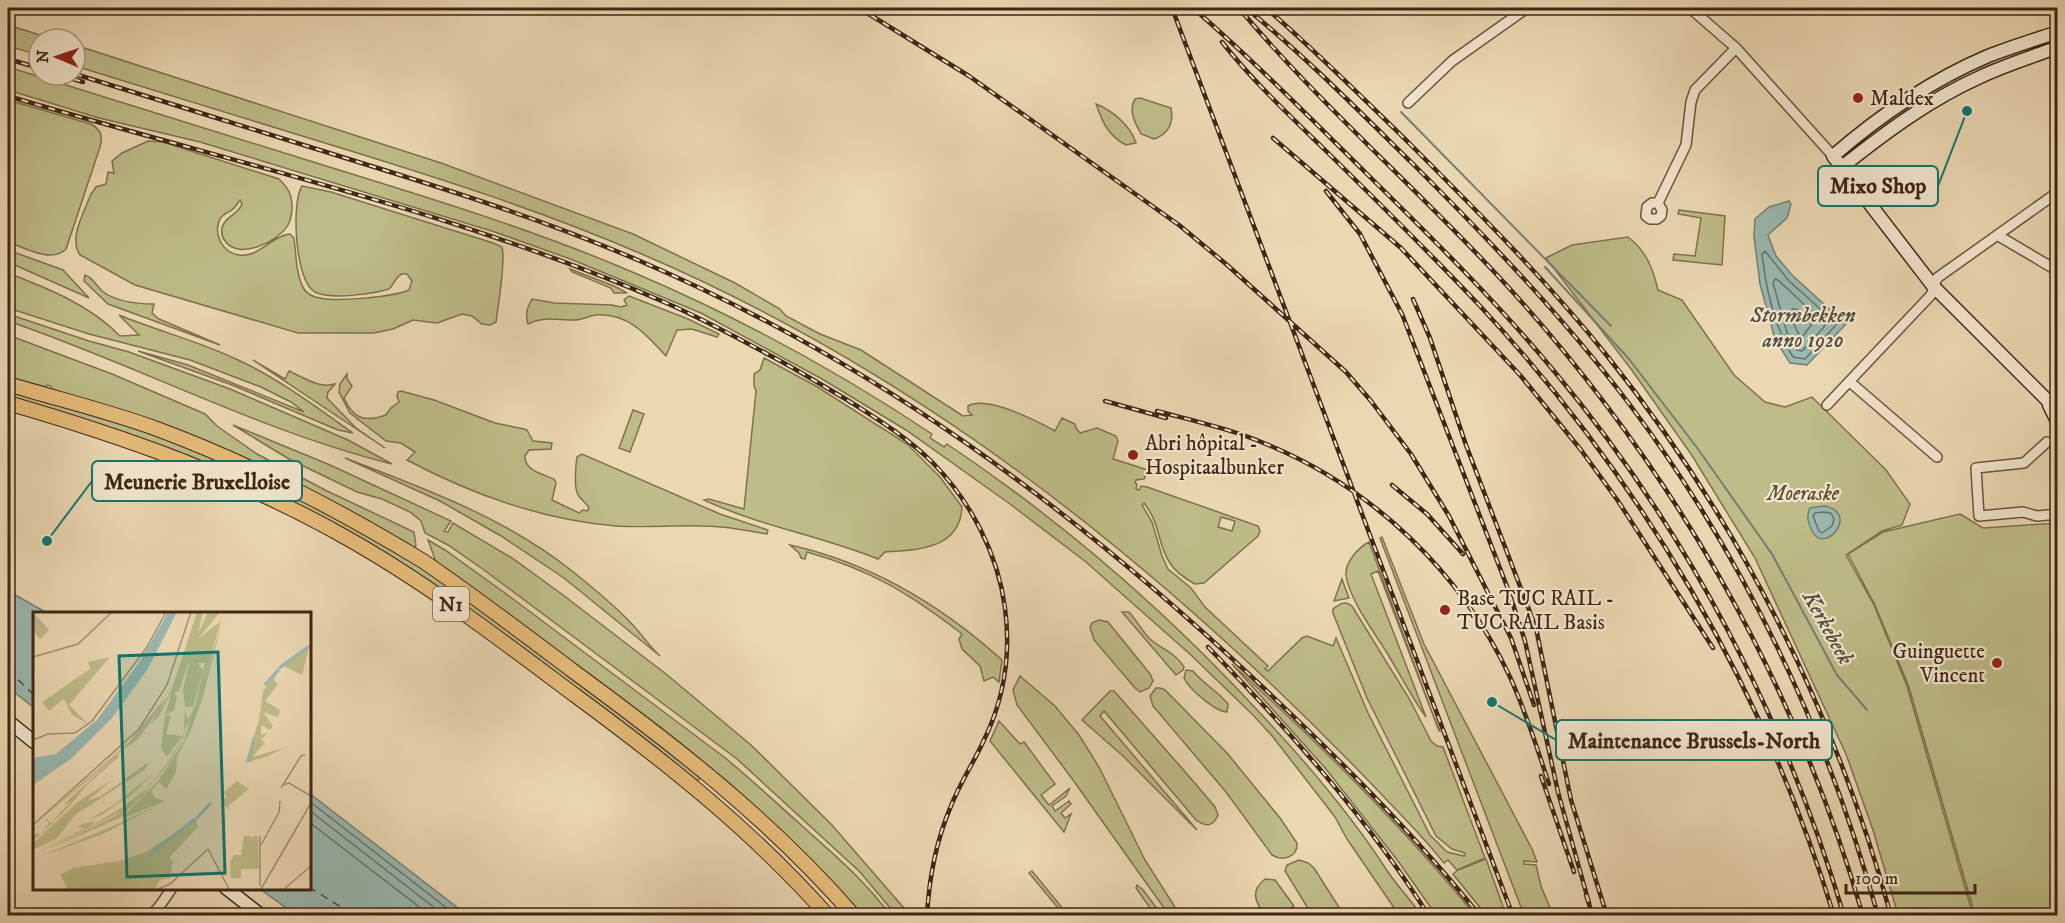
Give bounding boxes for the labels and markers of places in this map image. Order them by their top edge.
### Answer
place label: Maldex [1870,86,1934,112]
marker: Maldex [1851,91,1865,105]
callout: Mixo Shop [1818,166,1938,206]
place label: Abri hôpital - Hospitaalbunker [1145,431,1284,481]
marker: Abri hôpital - Hospitaalbunker [1126,448,1140,462]
callout: Meunerie Bruxelloise [92,461,302,501]
place label: Base TUC RAIL - TUC RAIL Basis [1457,586,1614,636]
marker: Base TUC RAIL - TUC RAIL Basis [1438,603,1452,617]
place label: Guinguette Vincent [1893,639,1985,689]
marker: Guinguette Vincent [1990,656,2004,670]
callout: Maintenance Brussels-North [1556,720,1832,760]

